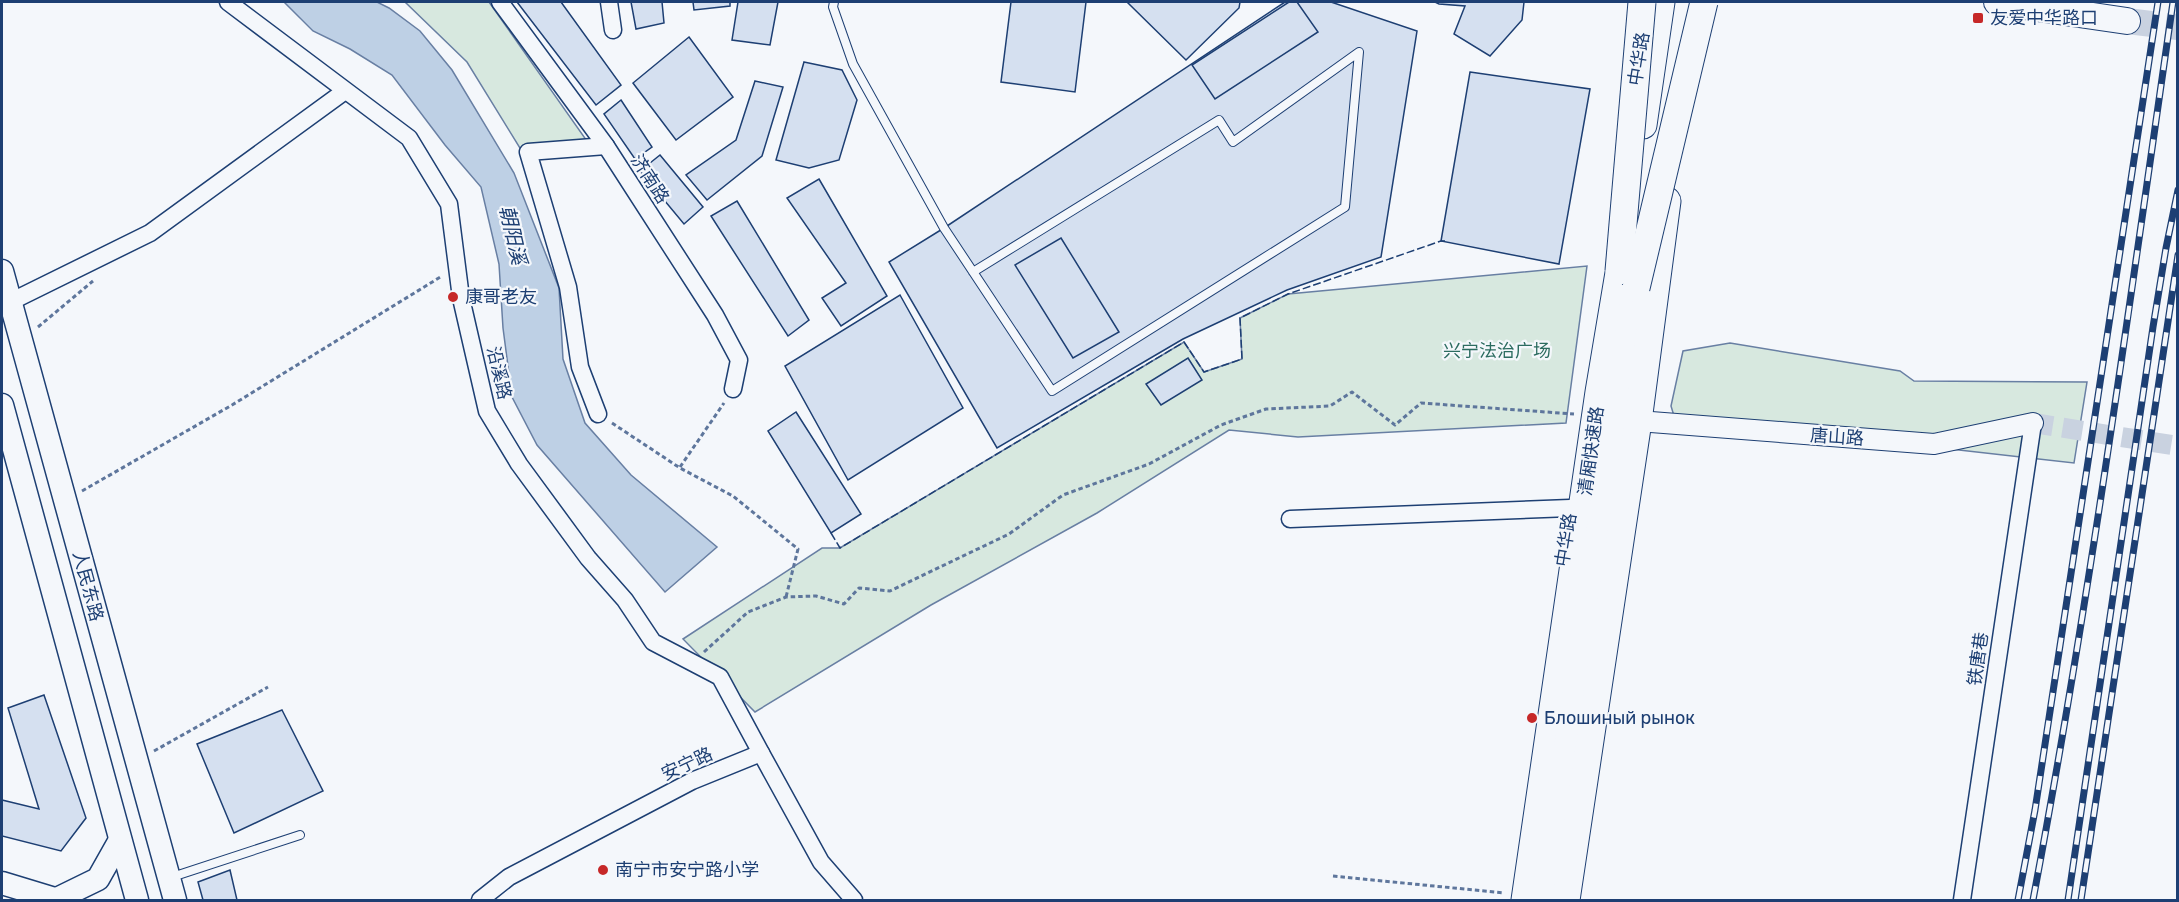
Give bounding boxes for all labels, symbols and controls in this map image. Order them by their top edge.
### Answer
place label: 友爱中华路口 [1990,7,2098,29]
marker: 友爱中华路口 [1971,11,1985,25]
street label: 中华路 [1624,31,1654,87]
street label: 济南路 [626,150,674,208]
water label: 朝阳溪 [495,203,532,269]
place label: 康哥老友 [465,286,537,308]
marker: 康哥老友 [446,290,460,304]
park label: 兴宁法治广场 [1443,340,1551,362]
street label: 沿溪路 [482,344,516,402]
street label: 清厢快速路 [1574,405,1608,497]
street label: 唐山路 [1809,424,1865,450]
street label: 中华路 [1551,512,1581,568]
street label: 人民东路 [68,548,108,624]
street label: 铁唐巷 [1963,631,1993,687]
place label: Блошиный рынок [1544,707,1695,729]
marker: Блошиный рынок [1525,711,1539,725]
street label: 安宁路 [658,743,716,785]
place label: 南宁市安宁路小学 [615,859,759,881]
marker: 南宁市安宁路小学 [596,863,610,877]

